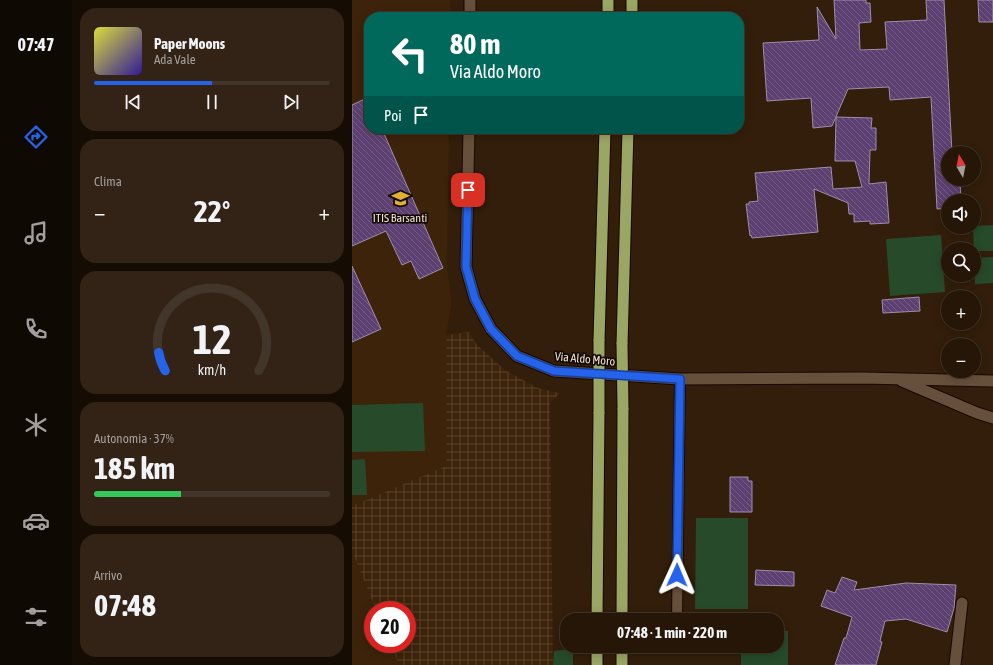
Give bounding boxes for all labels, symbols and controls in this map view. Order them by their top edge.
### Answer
icon: left [384,28,436,80]
text: 80 m [450,28,500,60]
text: 07:47 [17,34,55,55]
text: Paper Moons [154,35,225,52]
text: Ada Vale [154,52,196,67]
text: Via Aldo Moro [450,61,541,82]
icon: previous [122,91,144,113]
icon: pause [201,91,223,113]
icon: next [280,91,302,113]
icon: arrive [410,104,432,126]
text: Poi [384,107,402,124]
icon: directions [22,123,50,151]
north arrow [941,146,981,186]
map controls [941,146,981,378]
pin [451,173,485,207]
text: Clima [94,174,122,189]
icon: arrive [457,179,479,201]
school or university icon: ITIS Barsanti [390,189,410,209]
text: 22° [194,194,230,228]
button: sound [941,194,981,234]
text: − [94,199,105,225]
text: + [319,199,330,225]
place label: ITIS Barsanti [373,211,427,225]
icon: music [22,219,50,247]
button: search [941,242,981,282]
button: + [941,290,981,330]
text: 12 [192,314,232,362]
icon: phone [22,315,50,343]
button: − [941,338,981,378]
street label: Via Aldo Moro [554,349,616,369]
text: km/h [198,361,226,377]
icon: climate [22,411,50,439]
text: Autonomia · 37% [94,431,174,446]
text: 185 km [94,451,175,485]
icon: car [22,507,50,535]
position arrow [656,554,698,596]
text: Arrivo [94,568,122,583]
text: 07:48 [94,588,156,622]
speed limit sign: 20 [364,601,416,653]
icon: filters [22,603,50,631]
text: 07:48 · 1 min · 220 m [617,624,727,641]

